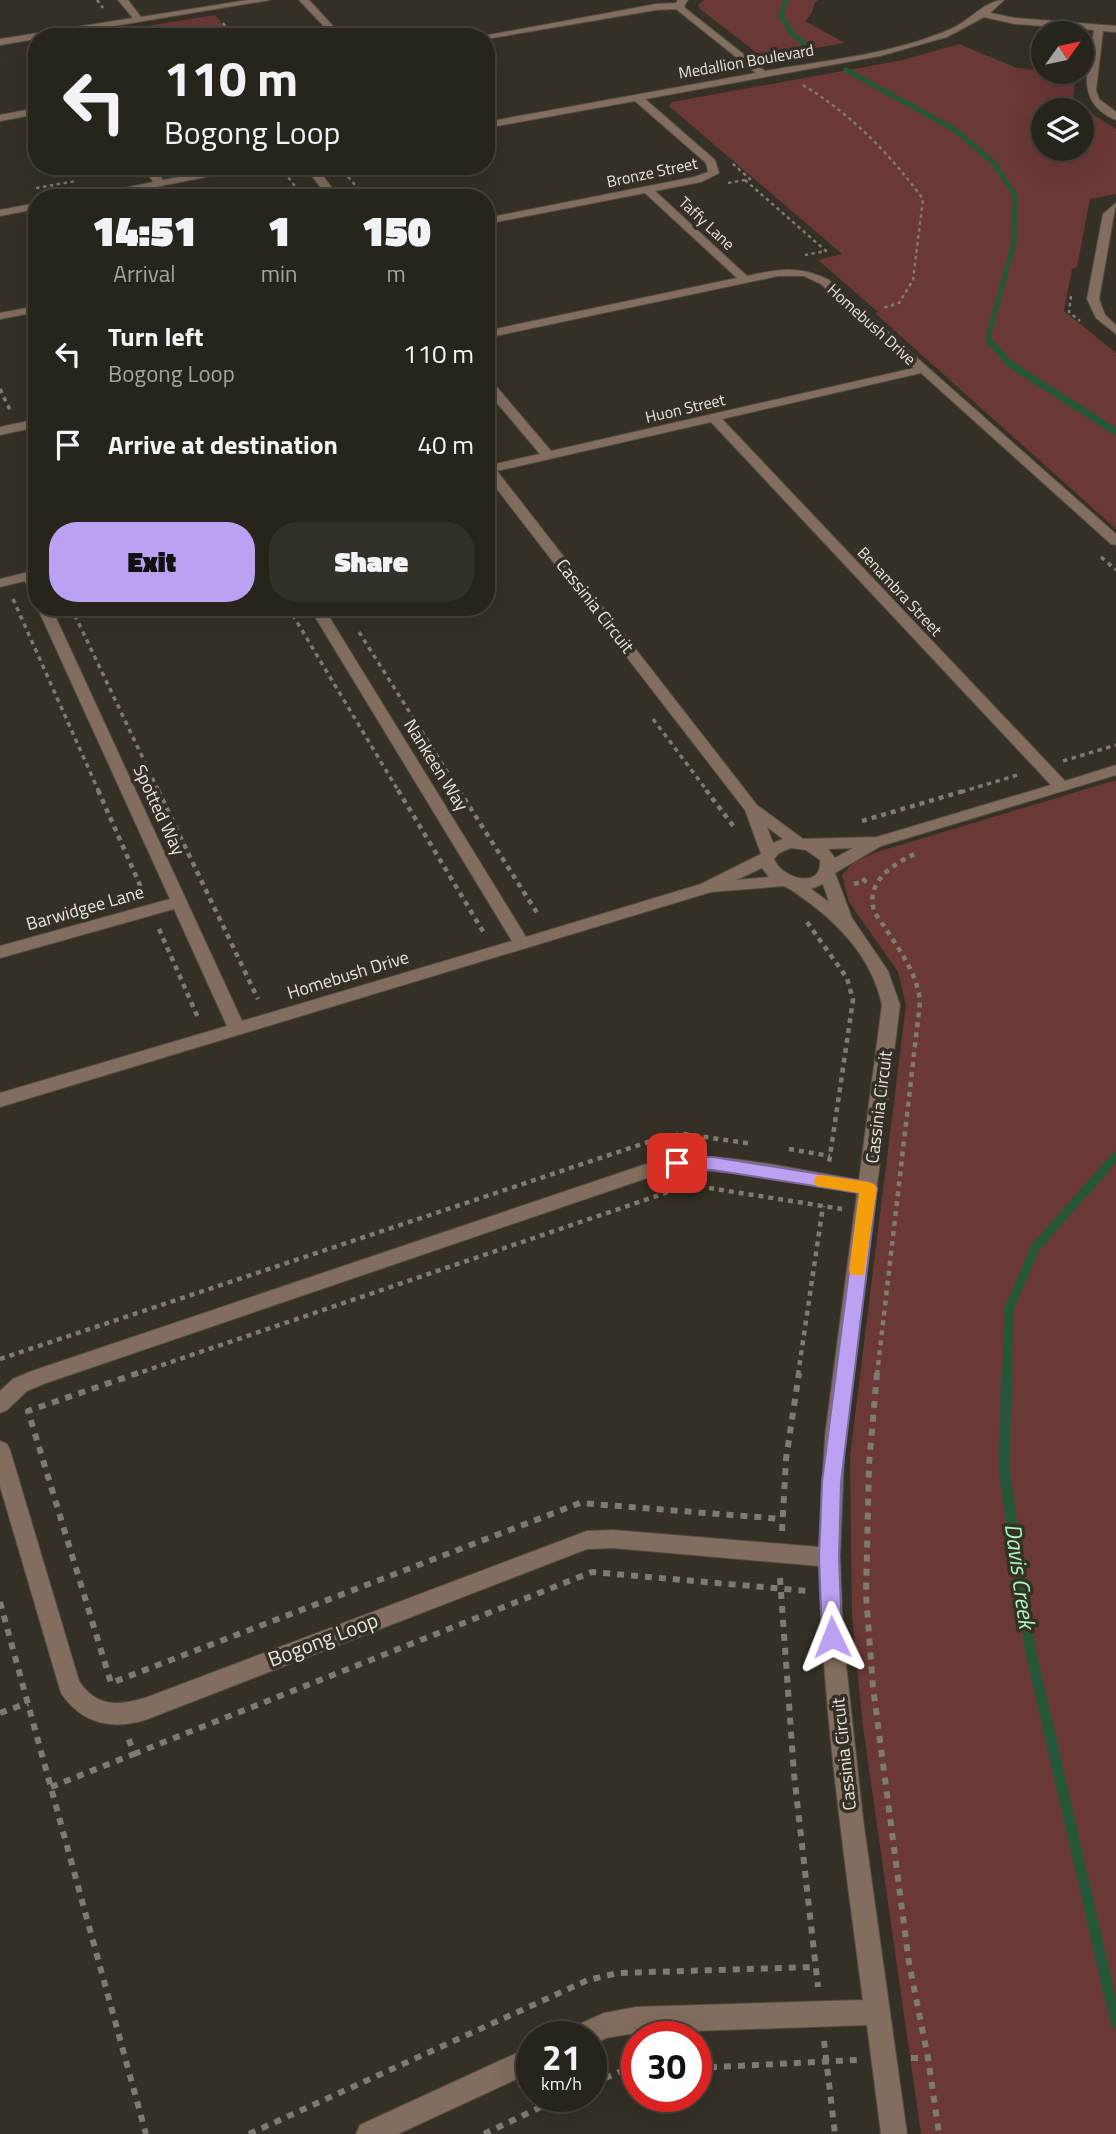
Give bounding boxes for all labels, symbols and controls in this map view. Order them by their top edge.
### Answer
north arrow [1031,21,1094,84]
map controls [1031,21,1094,161]
street label: Medallion Boulevard [676,37,816,85]
text: 110 m [164,40,298,115]
icon: left [49,56,140,147]
button: layers [1031,98,1094,161]
text: Bogong Loop [164,108,340,156]
street label: Bronze Street [604,151,700,193]
street label: Taffy Lane [674,191,740,255]
text: 14:51 [92,198,197,262]
text: 1 [268,198,291,262]
text: 150 [362,198,431,262]
text: Arrival [113,256,176,291]
text: min [261,256,297,291]
text: m [387,256,406,291]
street label: Homebush Drive [822,278,922,370]
text: Turn left [108,317,203,356]
text: 110 m [403,334,474,373]
icon: left [49,335,87,373]
text: Bogong Loop [108,356,235,391]
street label: Huon Street [643,387,728,429]
text: Arrive at destination [108,425,338,464]
text: 40 m [417,425,474,464]
icon: arrive [49,426,87,464]
button: Exit [49,522,255,602]
button: Share [269,522,474,602]
street label: Benambra Street [852,541,948,641]
street label: Cassinia Circuit [550,553,641,659]
street label: Nankeen Way [397,713,476,816]
street label: Spotted Way [127,760,192,860]
street label: Barwidgee Lane [23,878,147,937]
street label: Homebush Drive [284,943,412,1006]
street label: Cassinia Circuit [858,1048,899,1165]
pin [647,1133,707,1193]
icon: arrive [658,1144,696,1182]
water label: Davis Creek [996,1521,1046,1633]
position arrow [795,1600,869,1674]
street label: Bogong Loop [263,1603,382,1675]
street label: Cassinia Circuit [824,1696,863,1812]
speed limit sign: 30 [621,2021,712,2112]
text: 21 [542,2030,581,2084]
text: km/h [541,2070,582,2097]

